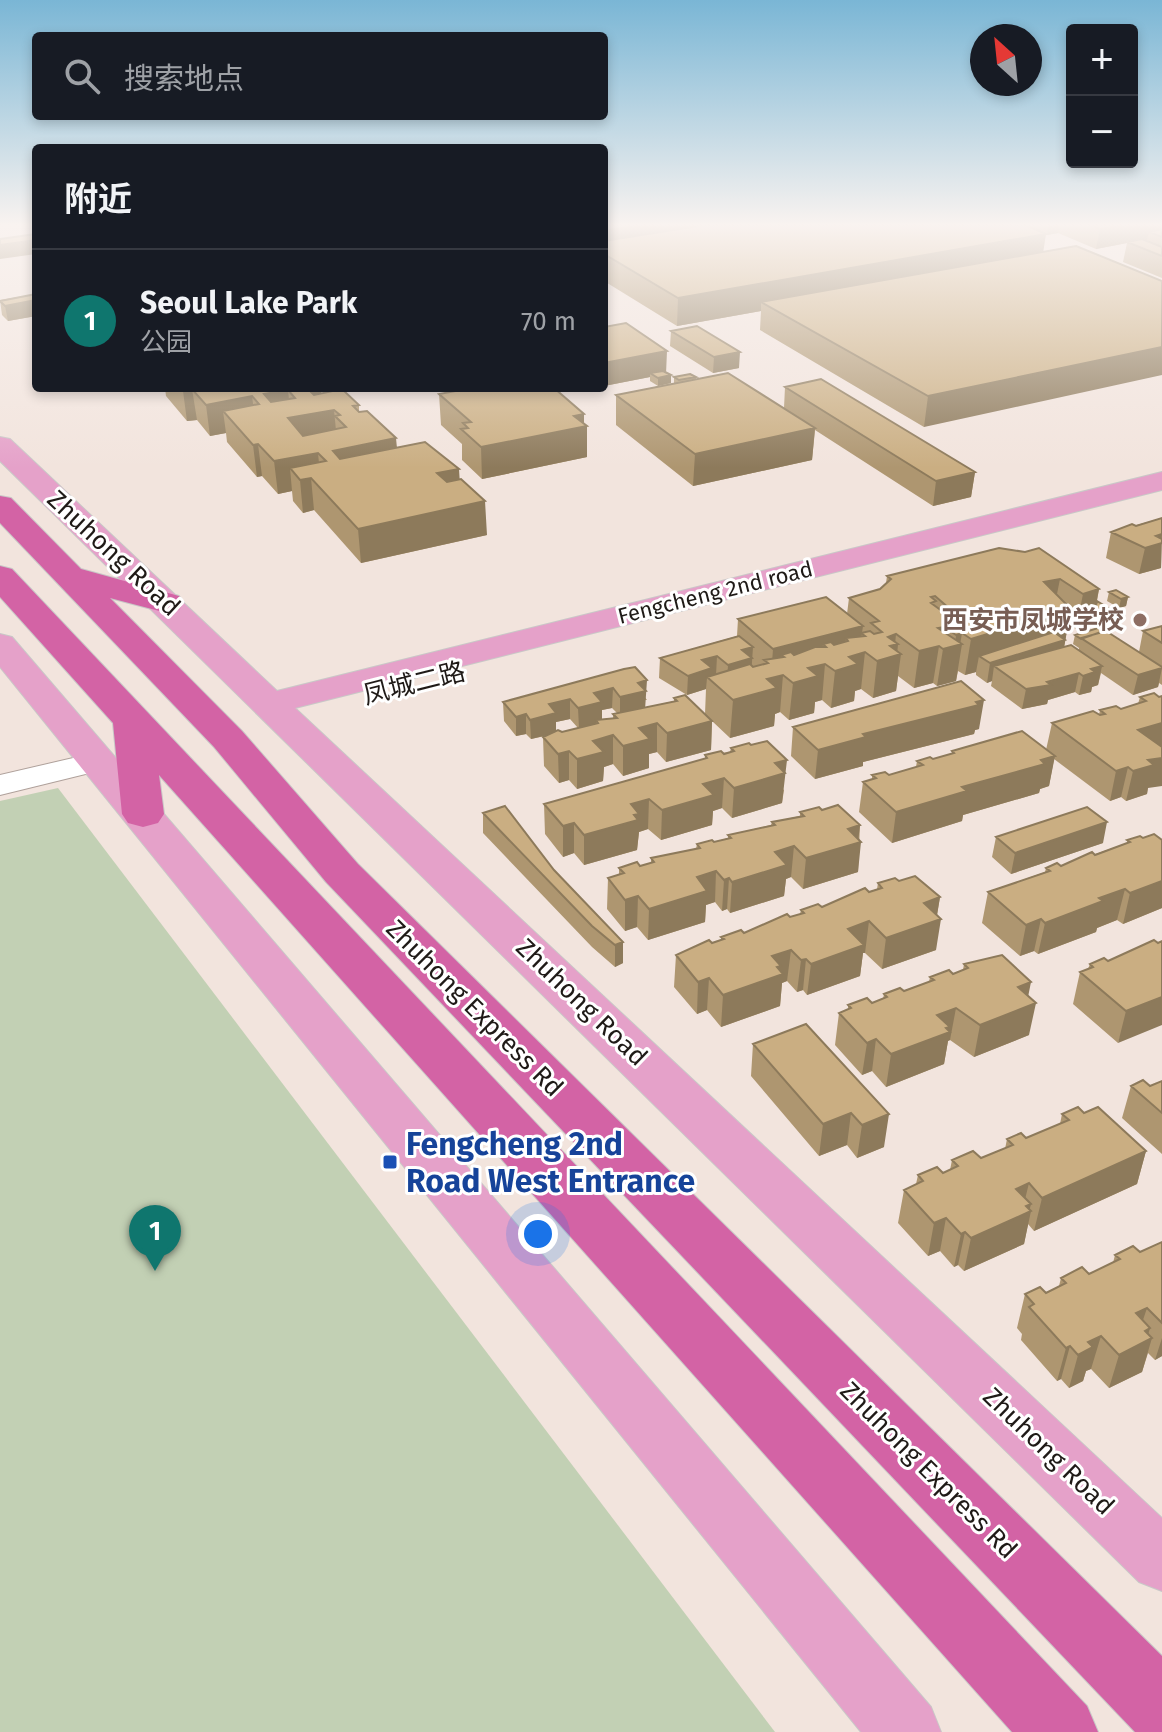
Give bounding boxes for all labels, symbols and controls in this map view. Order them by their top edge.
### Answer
north arrow [970,24,1042,96]
map controls [1066,24,1138,168]
button: + [1066,24,1138,96]
search box [32,32,608,120]
icon: search [60,54,104,98]
text: 搜索地点 [124,61,244,97]
button: − [1066,96,1138,168]
text: 附近 [64,179,132,220]
text: Seoul Lake Park [140,285,357,321]
text: 1 [84,306,96,337]
text: 70 m [521,306,576,337]
text: 公园 [140,327,192,358]
street label: Zhuhong Road [41,484,186,623]
street label: Fengcheng 2nd road [615,555,815,630]
place label: 西安市凤城学校 [942,605,1124,636]
marker: 西安市凤城学校 [1131,611,1149,629]
street label: 凤城二路 [360,656,468,711]
street label: Zhuhong Express Rd [380,914,569,1103]
street label: Zhuhong Road [510,932,654,1073]
place label: Fengcheng 2nd Road West Entrance [406,1125,695,1200]
marker: Fengcheng 2nd Road West Entrance [381,1153,399,1171]
pin: 1 [129,1205,181,1271]
your location [518,1214,558,1254]
street label: Zhuhong Express Rd [834,1376,1023,1565]
street label: Zhuhong Road [977,1381,1121,1522]

